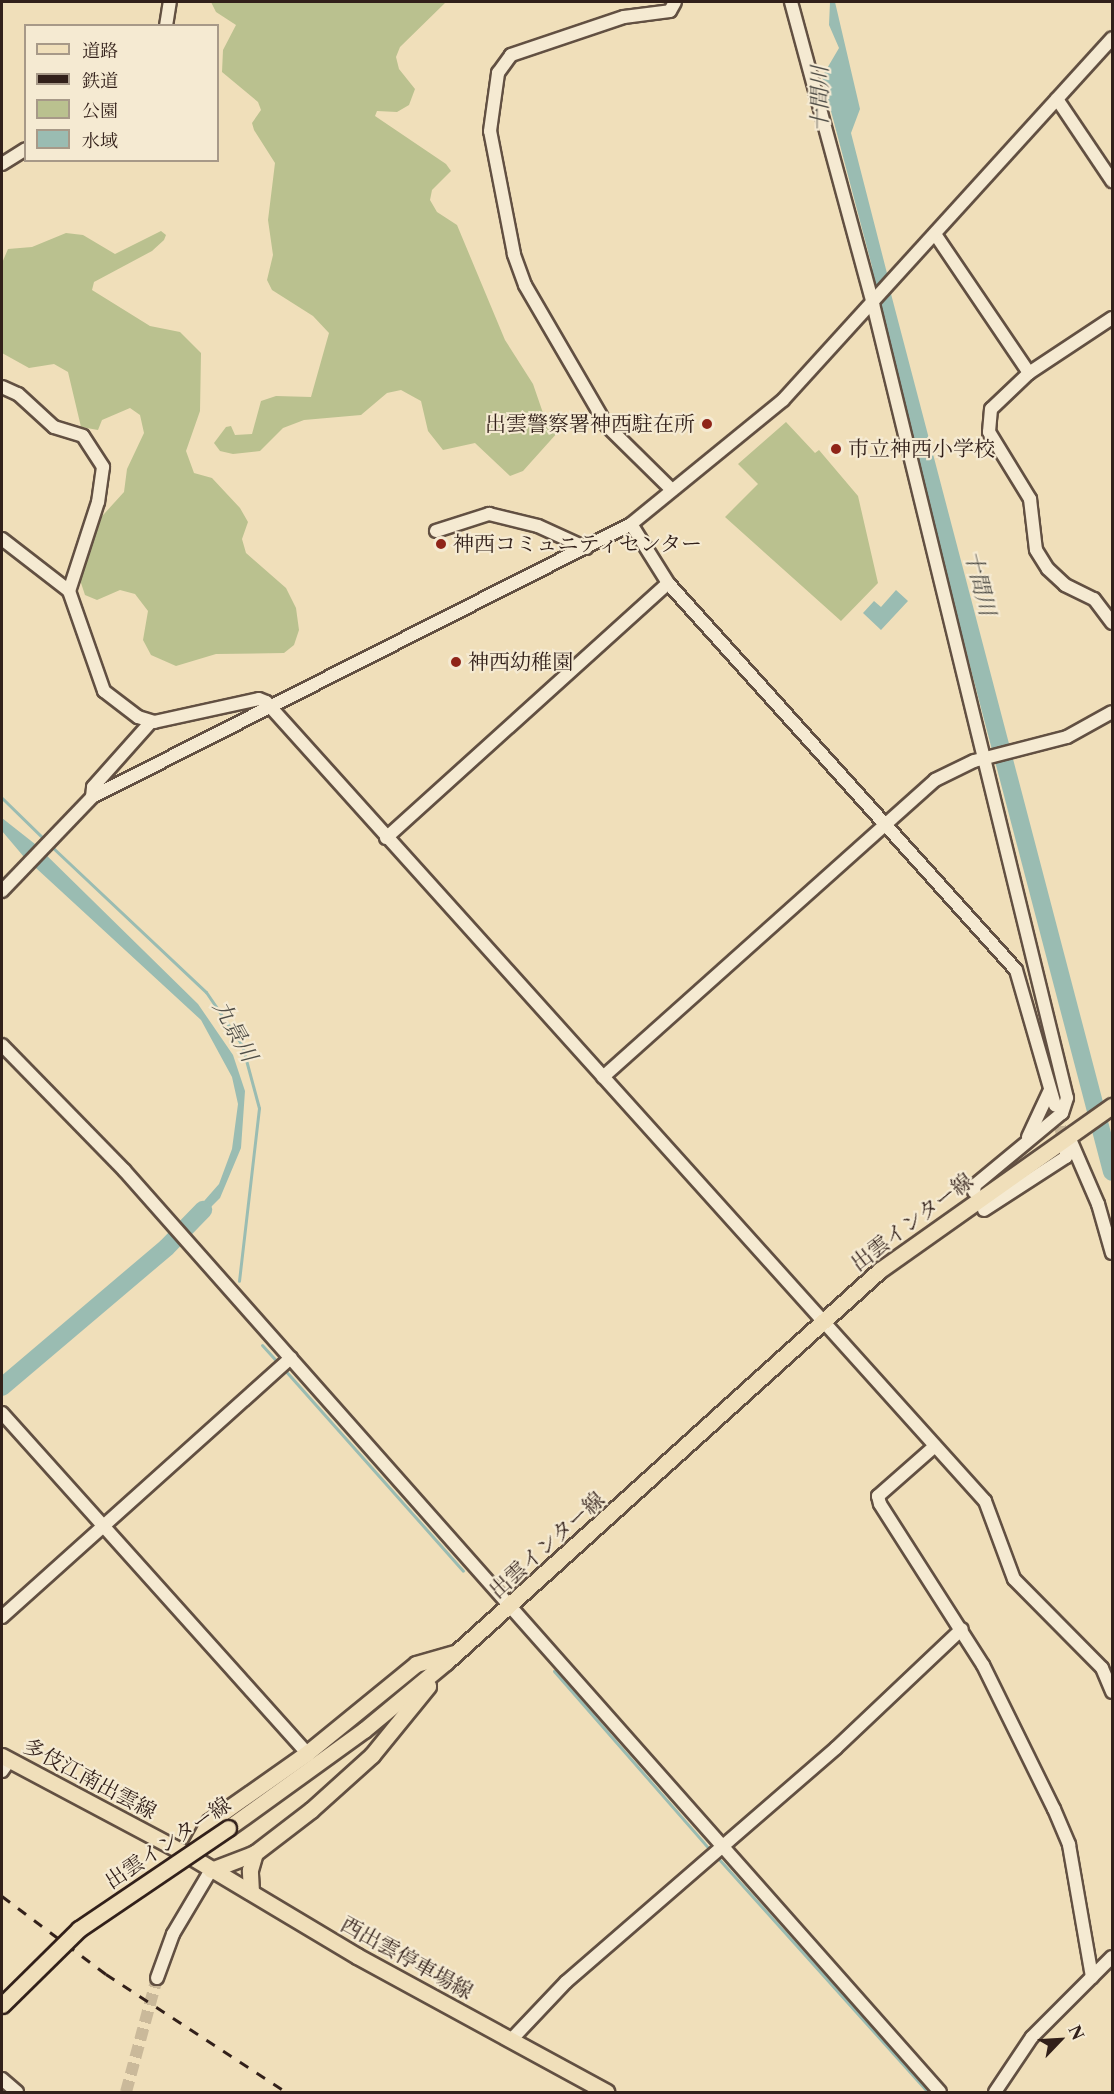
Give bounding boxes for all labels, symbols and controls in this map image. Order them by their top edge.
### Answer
legend [24,24,219,162]
text: 道路 [82,40,118,62]
water label: 十間川 [807,66,833,132]
text: 鉄道 [82,70,118,92]
text: 公園 [82,100,118,122]
text: 水域 [82,130,118,152]
place label: 出雲警察署神西駐在所 [485,411,695,437]
marker: 出雲警察署神西駐在所 [700,417,714,431]
place label: 市立神西小学校 [848,436,995,462]
marker: 市立神西小学校 [829,442,843,456]
place label: 神西コミュニティセンター [453,531,705,557]
marker: 神西コミュニティセンター [434,537,448,551]
water label: 十間川 [959,548,1001,618]
place label: 神西幼稚園 [468,649,573,675]
marker: 神西幼稚園 [449,655,463,669]
water label: 九景川 [207,996,263,1066]
street label: 出雲インター線 [846,1168,978,1276]
street label: 出雲インター線 [484,1486,610,1604]
street label: 多伎江南出雲線 [19,1733,161,1825]
street label: 出雲インター線 [100,1791,236,1895]
street label: 西出雲停車場線 [337,1911,477,2005]
north arrow [1030,2010,1090,2070]
text: N [1064,2022,1088,2043]

